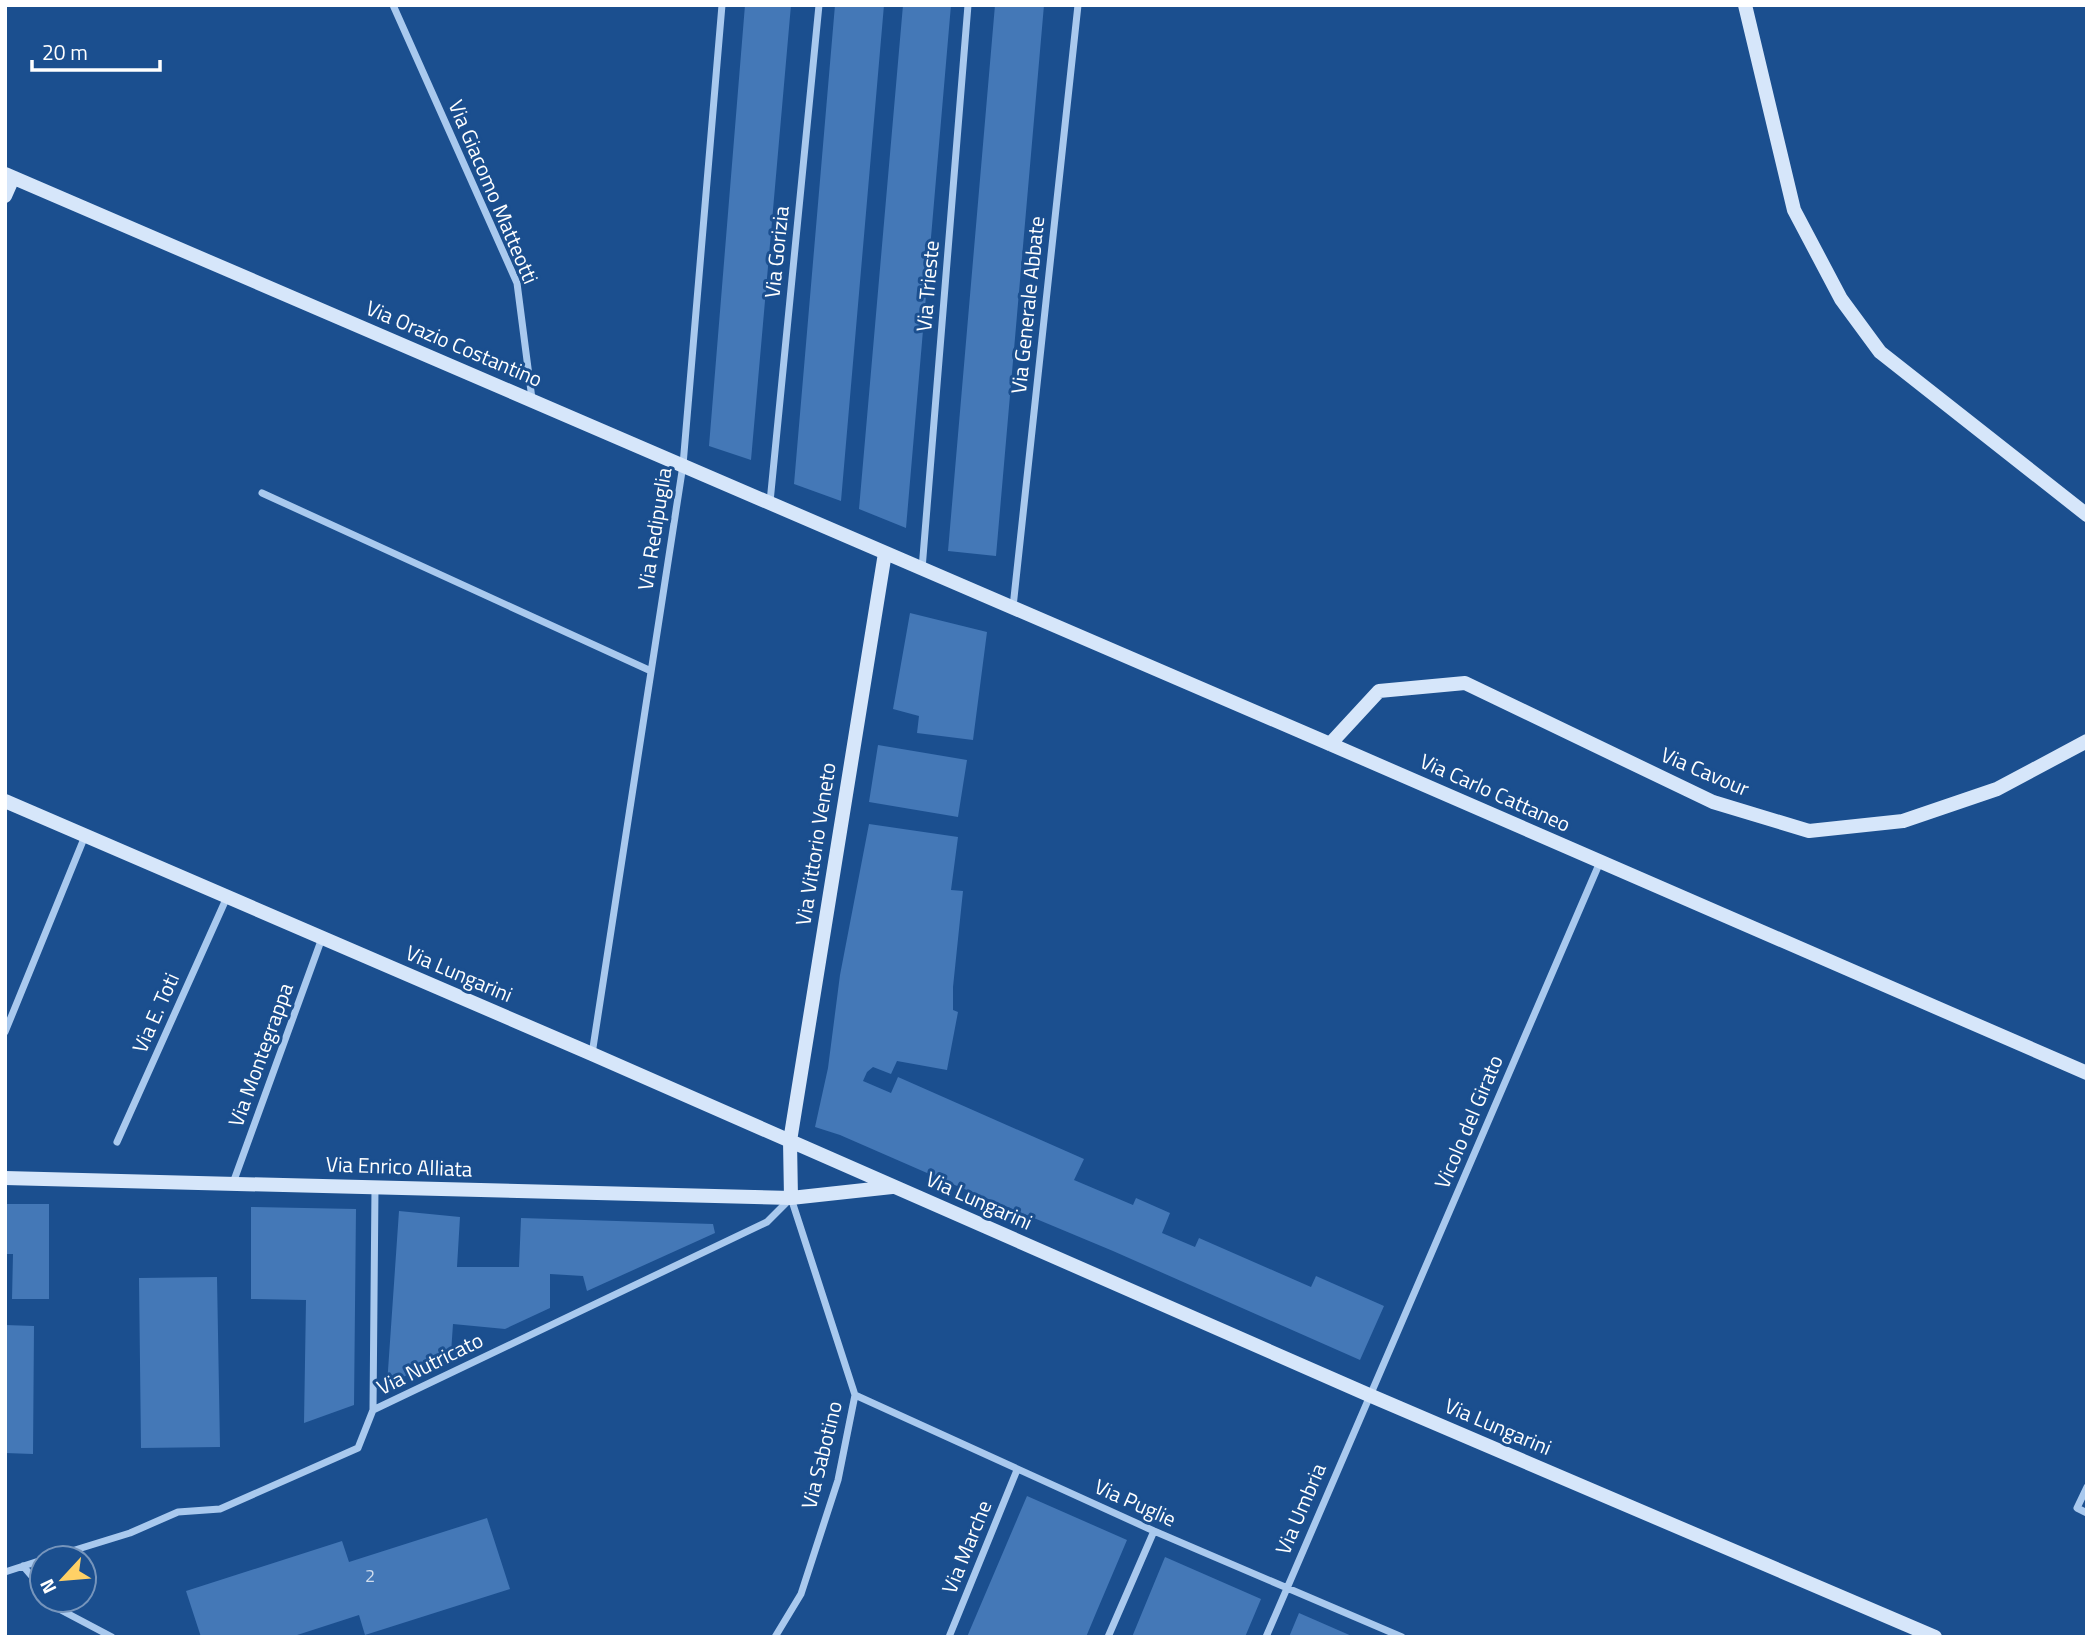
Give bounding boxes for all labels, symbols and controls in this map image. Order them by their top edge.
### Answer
scale bar [32,28,159,72]
text: 20 m [42,36,88,68]
street label: Via Giacomo Matteotti [441,95,547,289]
street label: Via Gorizia [755,204,797,300]
street label: Via Generale Abbate [1002,215,1052,395]
street label: Via Trieste [907,239,947,333]
street label: Via Orazio Costantino [361,291,548,395]
street label: Via Redipuglia [629,465,680,593]
street label: Via Cavour [1656,738,1755,804]
street label: Via Carlo Cattaneo [1415,745,1576,840]
street label: Via Vittorio Veneto [786,760,844,928]
street label: Via Lungarini [401,936,518,1010]
street label: Via E. Toti [123,967,187,1058]
street label: Via Montegrappa [219,978,301,1131]
street label: Vicolo del Girato [1426,1050,1511,1193]
street label: Via Enrico Alliata [325,1147,473,1185]
street label: Via Lungarini [921,1162,1038,1238]
street label: Via Nutricato [371,1324,488,1403]
street label: Via Lungarini [1440,1389,1557,1463]
street label: Via Sabotino [792,1397,850,1512]
street label: Via Umbria [1267,1458,1334,1559]
street label: Via Puglie [1089,1470,1181,1534]
street label: Via Marche [933,1495,999,1598]
north arrow [28,1544,98,1614]
house number: 2 [365,1562,375,1589]
text: N [31,1574,63,1599]

